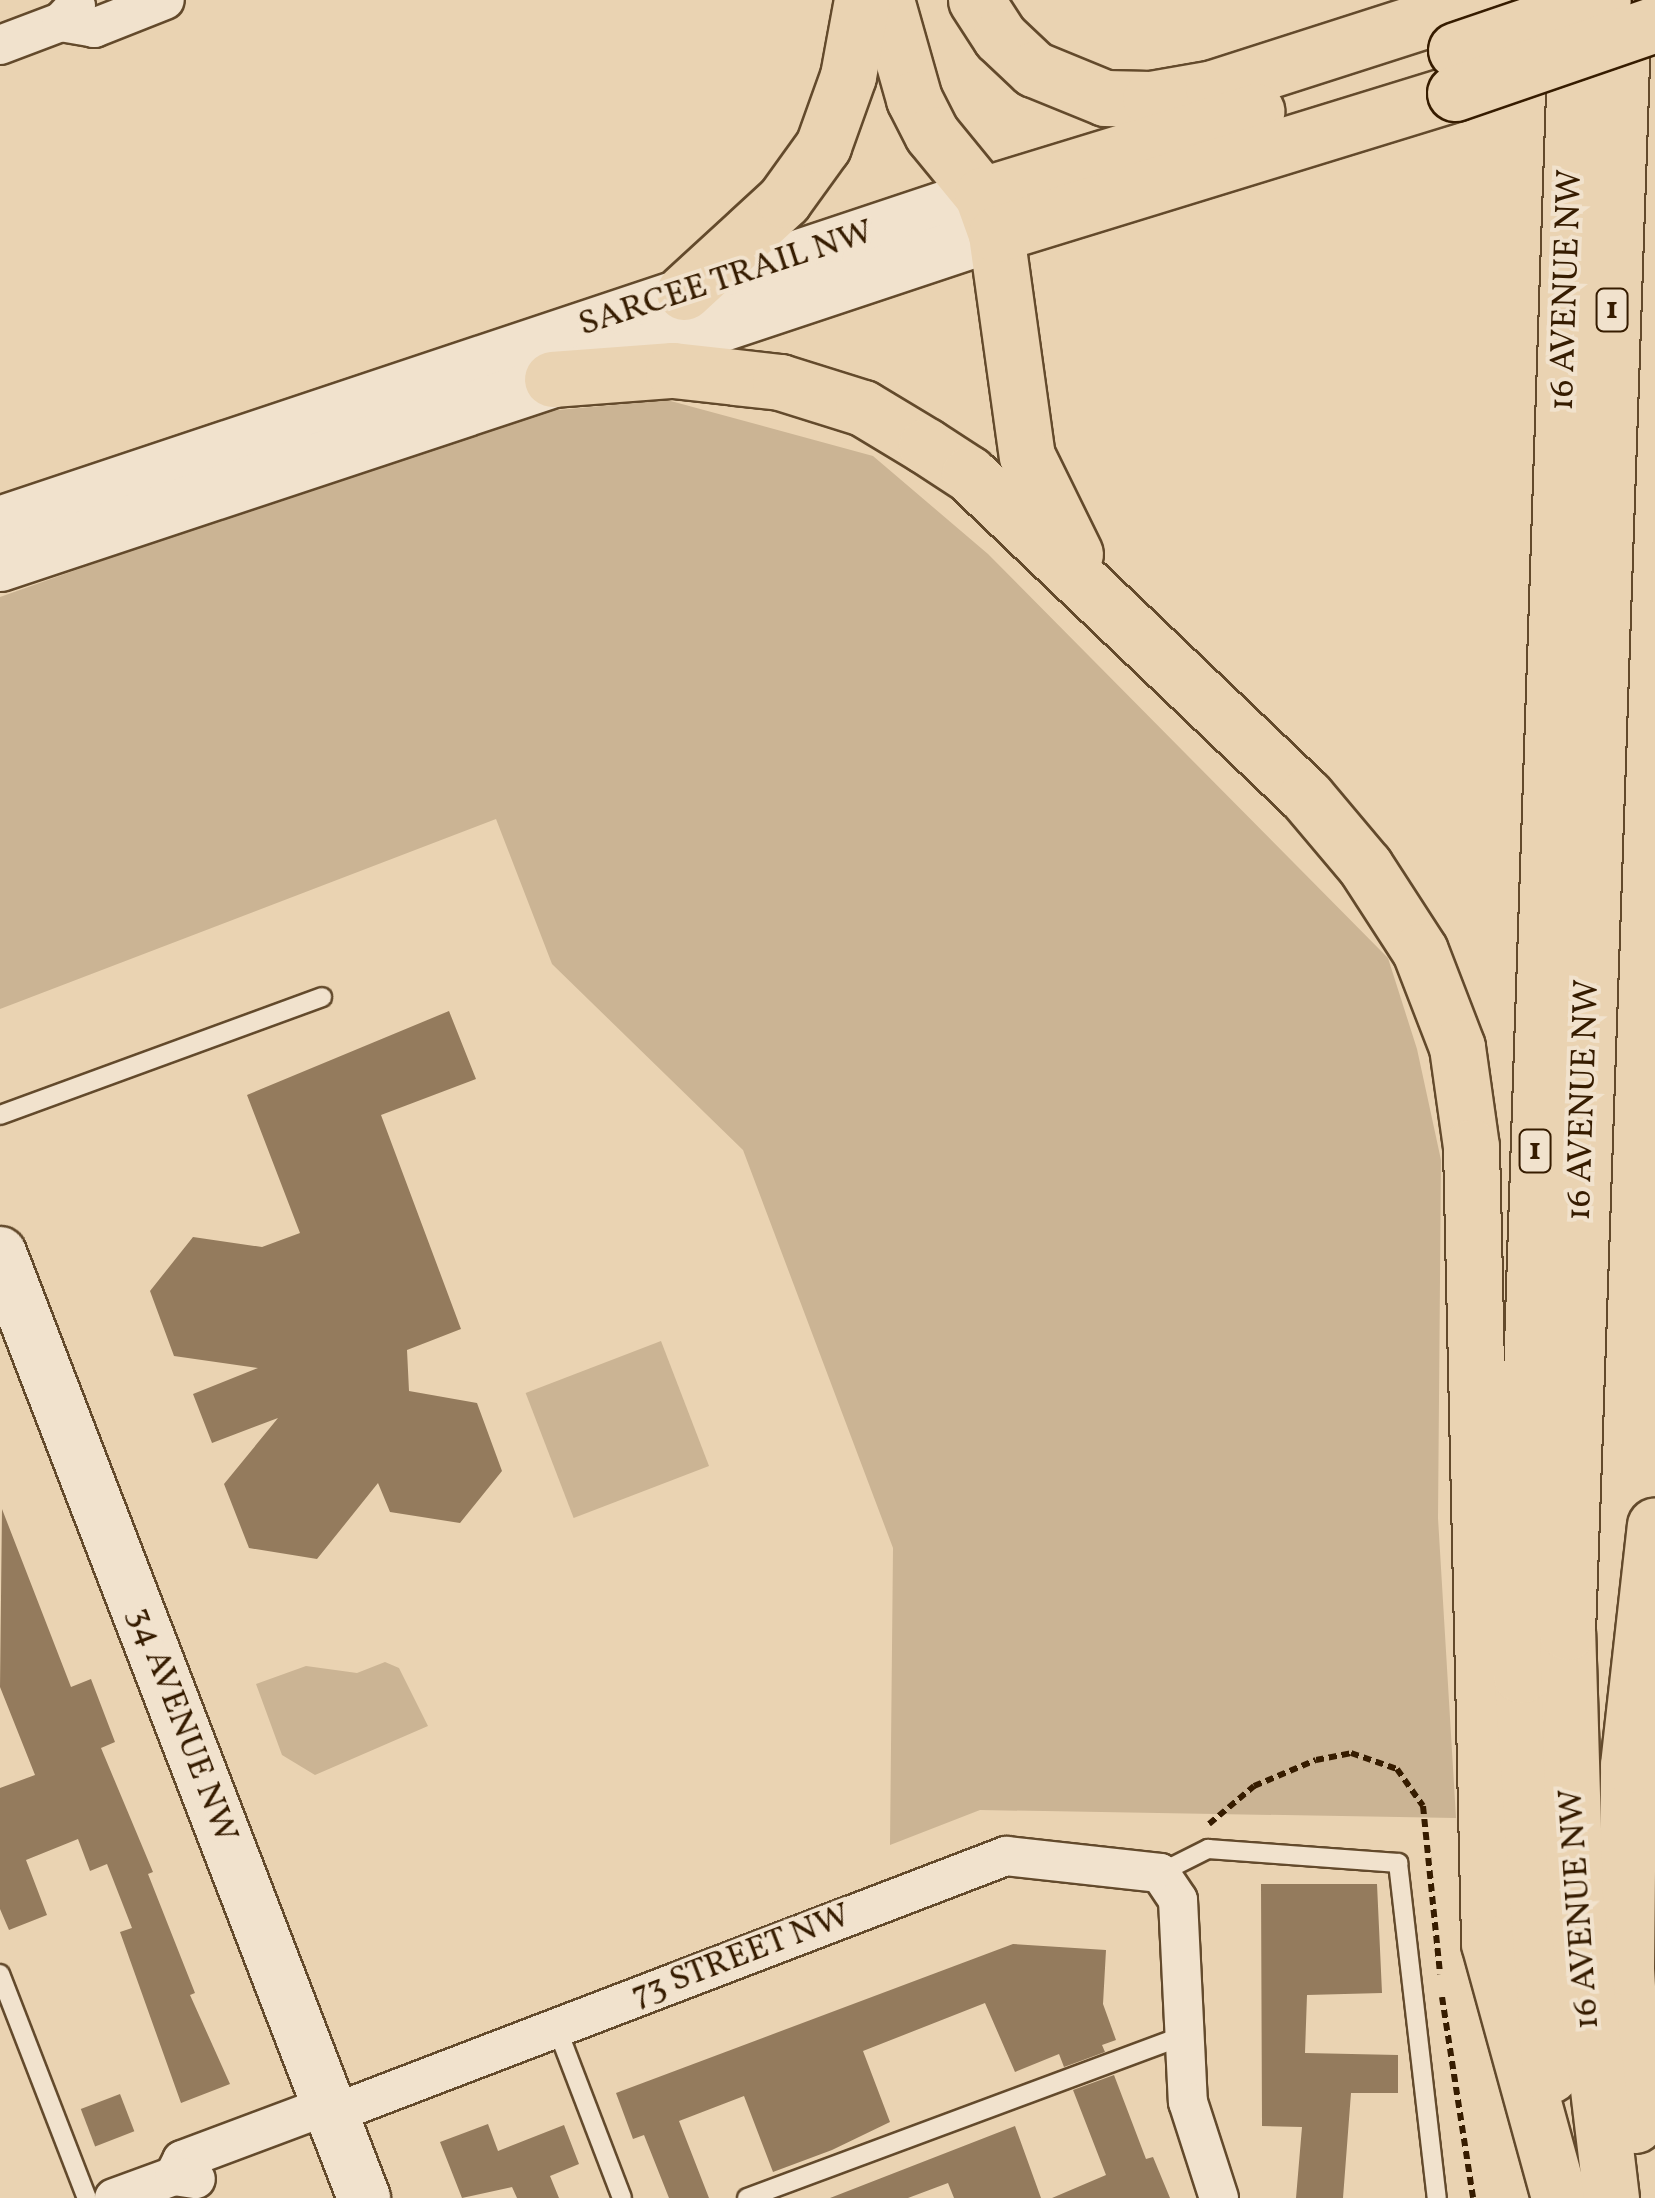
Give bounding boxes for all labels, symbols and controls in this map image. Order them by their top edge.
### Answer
street label: 16 AVENUE NW [1542,169,1592,411]
street label: SARCEE TRAIL NW [573,211,879,347]
road number: 1 [1594,283,1630,337]
street label: 16 AVENUE NW [1559,979,1609,1221]
road number: 1 [1518,1124,1552,1178]
street label: 34 AVENUE NW [118,1601,246,1849]
street label: 16 AVENUE NW [1551,1787,1609,2031]
street label: 73 STREET NW [625,1895,857,2017]

